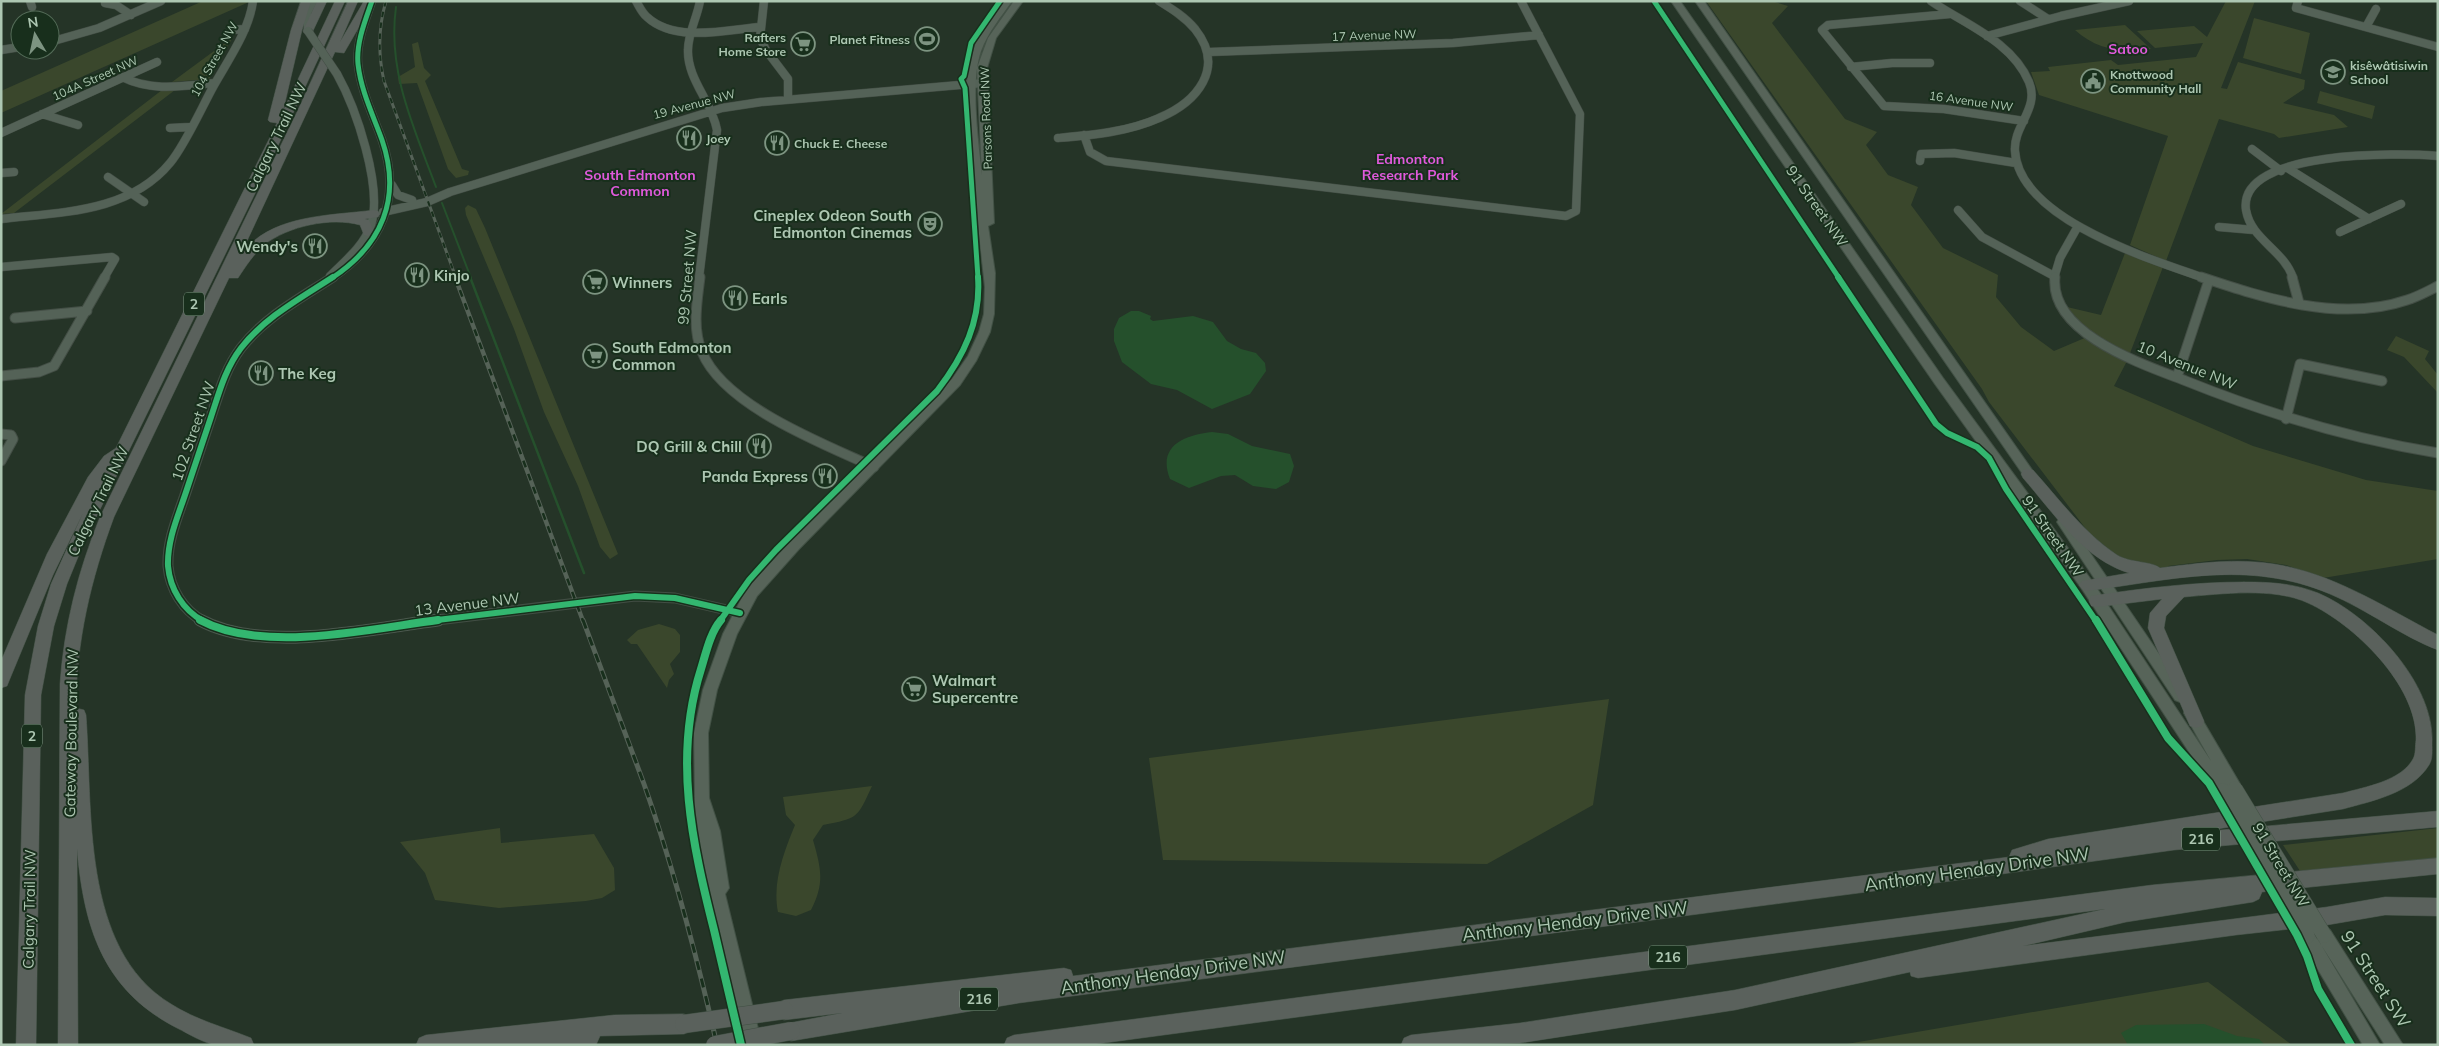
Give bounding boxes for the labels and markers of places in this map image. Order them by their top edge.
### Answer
sports icon: Planet Fitness [914,26,940,52]
place label: Rafters Home Store [718,30,786,59]
supermarket icon: Rafters Home Store [790,31,816,57]
place label: Planet Fitness [829,32,910,47]
place label: kisêwâtisiwin School [2350,58,2428,87]
school or university icon: kisêwâtisiwin School [2320,59,2346,85]
place label: Knottwood Community Hall [2110,67,2201,96]
public building icon: Knottwood Community Hall [2080,68,2106,94]
restaurant icon: Joey [676,125,702,151]
restaurant icon: Chuck E. Cheese [764,130,790,156]
place label: Joey [706,131,731,146]
place label: Chuck E. Cheese [794,136,888,151]
place label: Cineplex Odeon South Edmonton Cinemas [753,206,912,242]
theatre icon: Cineplex Odeon South Edmonton Cinemas [917,211,943,237]
restaurant icon: Wendy's [302,233,328,259]
place label: Wendy's [236,237,298,256]
restaurant icon: Kinjo [404,262,430,288]
place label: Kinjo [434,266,470,285]
supermarket icon: Winners [582,269,608,295]
place label: Winners [612,273,672,292]
restaurant icon: Earls [722,285,748,311]
place label: Earls [752,289,787,308]
place label: South Edmonton Common [612,338,731,374]
supermarket icon: South Edmonton Common [582,343,608,369]
restaurant icon: The Keg [248,360,274,386]
place label: The Keg [278,364,336,383]
restaurant icon: DQ Grill & Chill [746,433,772,459]
place label: DQ Grill & Chill [636,437,742,456]
restaurant icon: Panda Express [812,463,838,489]
place label: Panda Express [702,467,808,486]
place label: Walmart Supercentre [932,671,1018,707]
supermarket icon: Walmart Supercentre [901,676,927,702]

